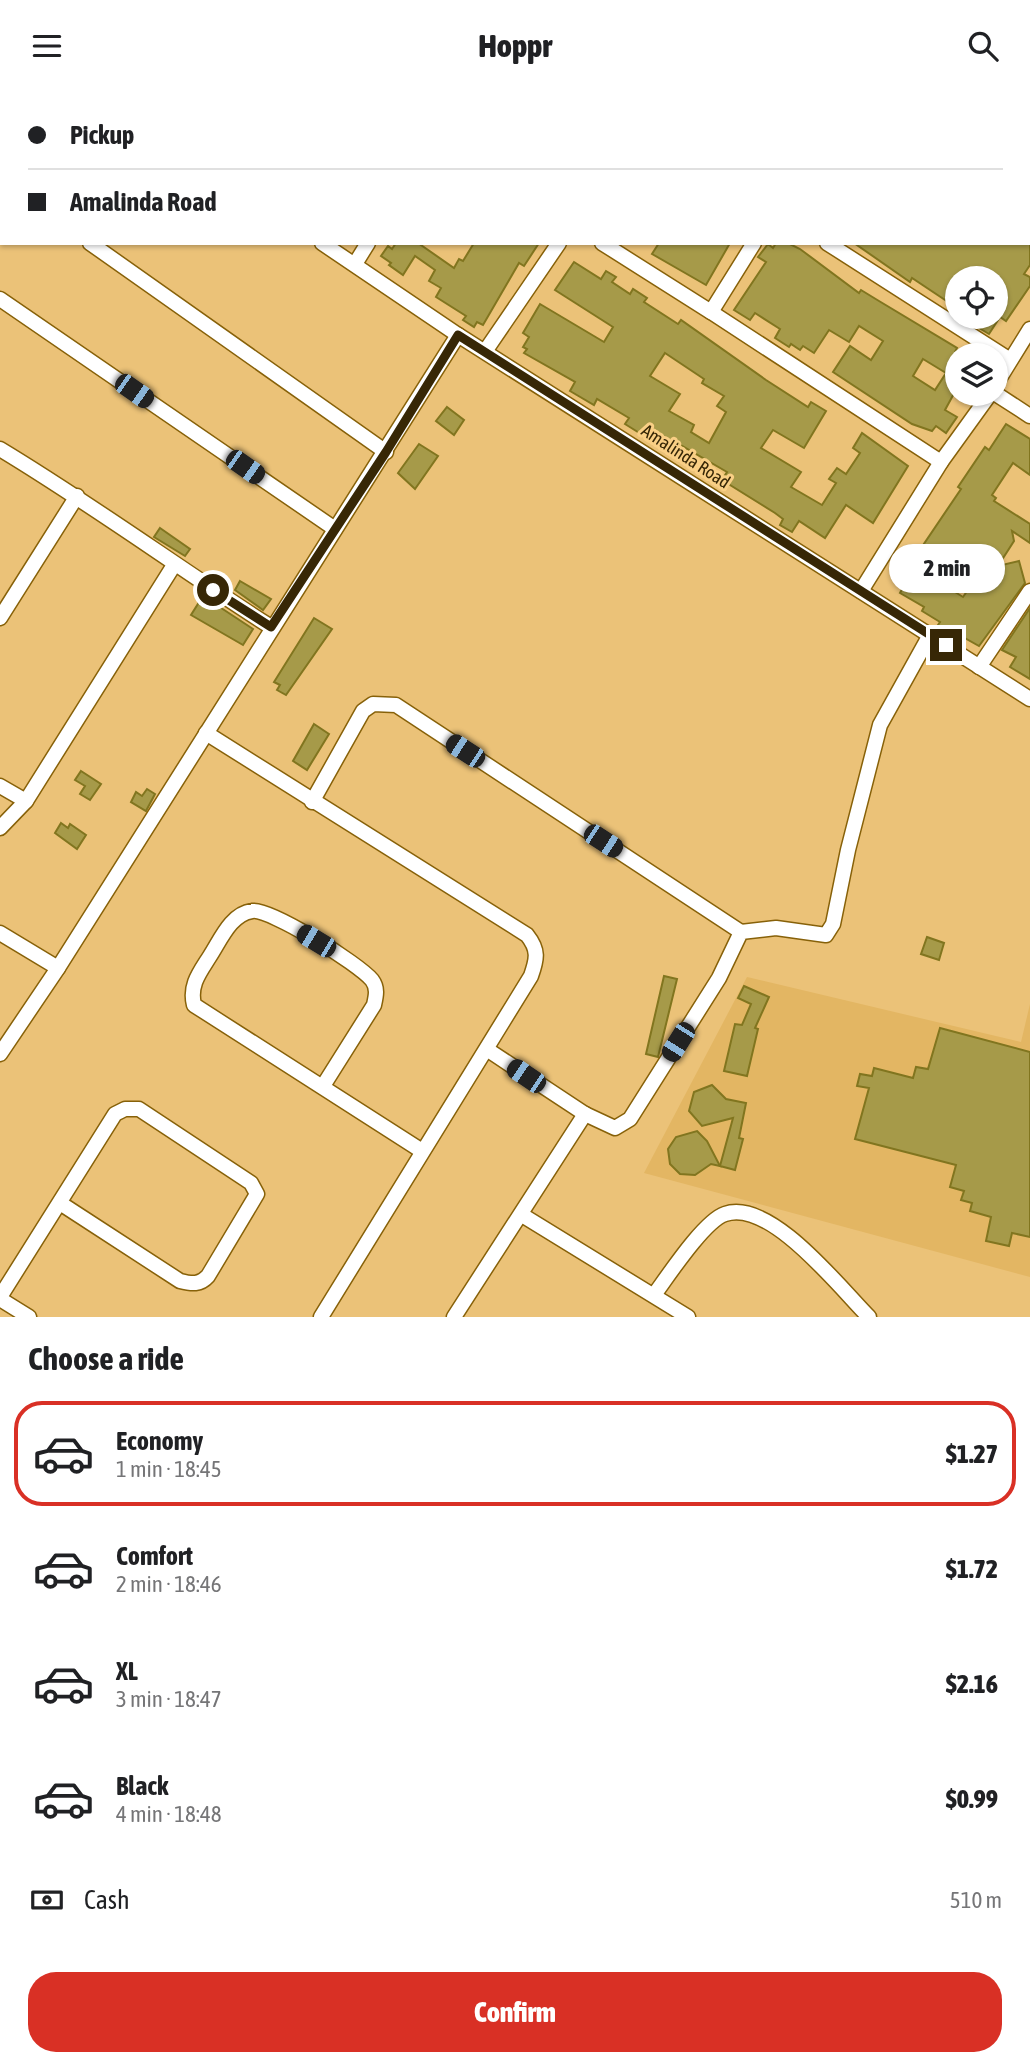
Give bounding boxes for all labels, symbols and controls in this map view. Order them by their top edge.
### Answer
icon: menu [28,27,66,65]
text: Hoppr [478,27,552,64]
icon: search [964,27,1002,65]
text: Pickup [70,120,134,150]
text: Amalinda Road [70,187,217,217]
map controls [945,266,1008,406]
button: locate [945,266,1008,329]
button: layers [945,343,1008,406]
car [111,370,158,412]
street label: Amalinda Road [638,420,734,492]
car [222,446,269,488]
callout: 2 min [888,543,1004,593]
text: 2 min [924,555,970,581]
route start [197,574,229,606]
route end [930,629,962,661]
car [442,731,489,771]
car [580,821,627,861]
car [293,921,340,961]
car [658,1019,699,1065]
car [503,1056,550,1096]
text: Choose a ride [28,1340,184,1377]
icon: car [32,1422,95,1485]
text: Economy [116,1426,203,1456]
text: $1.27 [946,1439,998,1469]
text: 1 min · 18:45 [116,1456,222,1482]
icon: car [32,1537,95,1600]
text: Comfort [116,1541,193,1571]
text: $1.72 [946,1554,998,1584]
text: 2 min · 18:46 [116,1571,222,1597]
icon: car [32,1652,95,1715]
text: XL [116,1656,138,1686]
text: $2.16 [946,1669,998,1699]
text: 3 min · 18:47 [116,1686,222,1712]
icon: car [32,1767,95,1830]
text: Black [116,1771,168,1801]
text: $0.99 [946,1784,998,1814]
text: 4 min · 18:48 [116,1801,222,1827]
icon: cash [28,1881,66,1919]
text: Cash [84,1885,130,1915]
text: 510 m [950,1887,1002,1913]
button: Confirm [28,1972,1002,2052]

